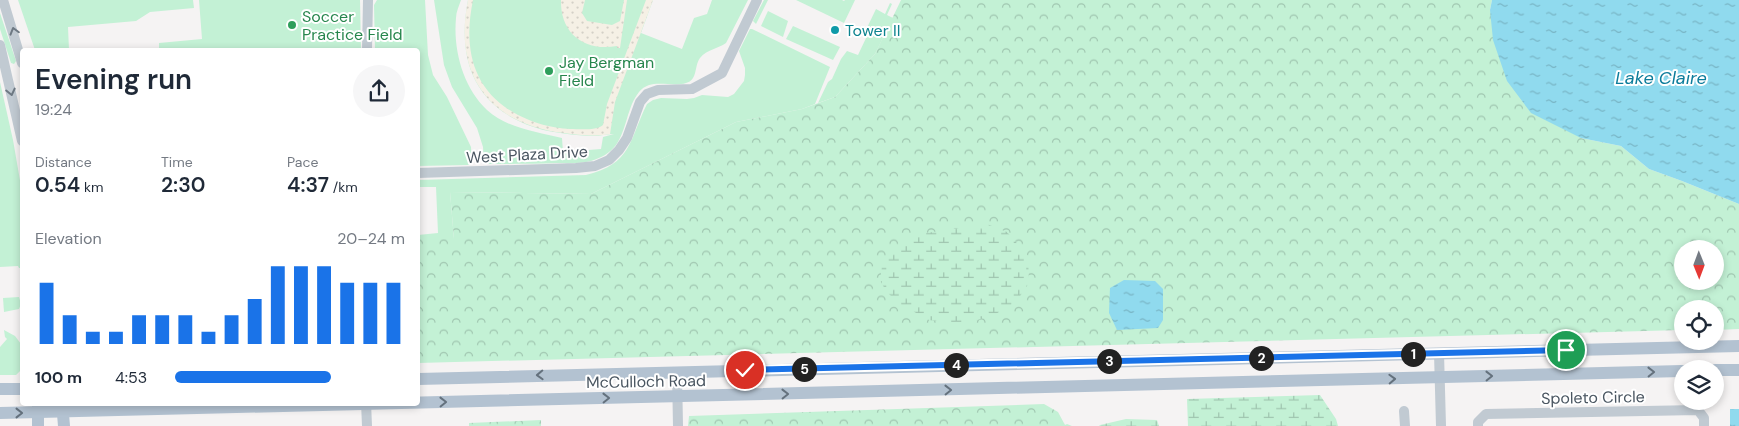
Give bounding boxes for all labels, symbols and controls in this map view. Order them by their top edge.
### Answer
place label: Soccer Practice Field [302,6,403,45]
marker: Soccer Practice Field [286,19,298,31]
place label: Tower II [845,20,900,41]
marker: Tower II [829,24,841,36]
one-way arrow [9,28,19,36]
place label: Jay Bergman Field [559,52,654,91]
text: Evening run [35,61,192,98]
button: share [353,65,405,117]
marker: Jay Bergman Field [543,65,555,77]
water label: Lake Claire [1615,66,1707,90]
one-way arrow [5,88,16,97]
text: 19:24 [35,99,72,120]
street label: West Plaza Drive [466,141,588,168]
text: Distance [35,153,92,171]
text: Time [161,153,193,171]
text: Pace [287,153,318,171]
text: 0.54 [35,171,80,199]
text: 2:30 [161,171,205,199]
text: 4:37 [287,171,329,199]
text: km [80,178,103,196]
text: /km [329,178,358,196]
text: Elevation [35,228,102,249]
text: 20–24 m [337,228,405,249]
north arrow [1674,240,1724,290]
map controls [1674,240,1724,410]
button: locate [1674,300,1724,350]
pin [1545,329,1587,371]
icon: arrive [1552,336,1580,364]
pin: 1 [1400,342,1426,366]
text: 1 [1411,345,1416,363]
pin: 2 [1248,346,1274,370]
pin: 3 [1096,348,1122,374]
pin [724,349,766,391]
text: 2 [1257,349,1266,367]
pin: 4 [944,352,968,378]
text: 3 [1105,352,1114,370]
icon: check [731,356,759,384]
pin: 5 [792,356,816,382]
text: 4 [952,356,961,374]
text: 5 [800,360,809,378]
button: layers [1674,360,1724,410]
text: 100 m [35,367,82,388]
text: 4:53 [115,367,147,388]
one-way arrow [1648,367,1655,377]
one-way arrow [536,370,544,381]
street label: McCulloch Road [586,370,706,393]
one-way arrow [1485,371,1493,381]
one-way arrow [1388,373,1396,384]
one-way arrow [944,385,952,395]
street label: Spoleto Circle [1541,386,1645,409]
one-way arrow [782,389,790,399]
one-way arrow [602,393,610,404]
one-way arrow [439,397,447,408]
one-way arrow [16,408,23,418]

